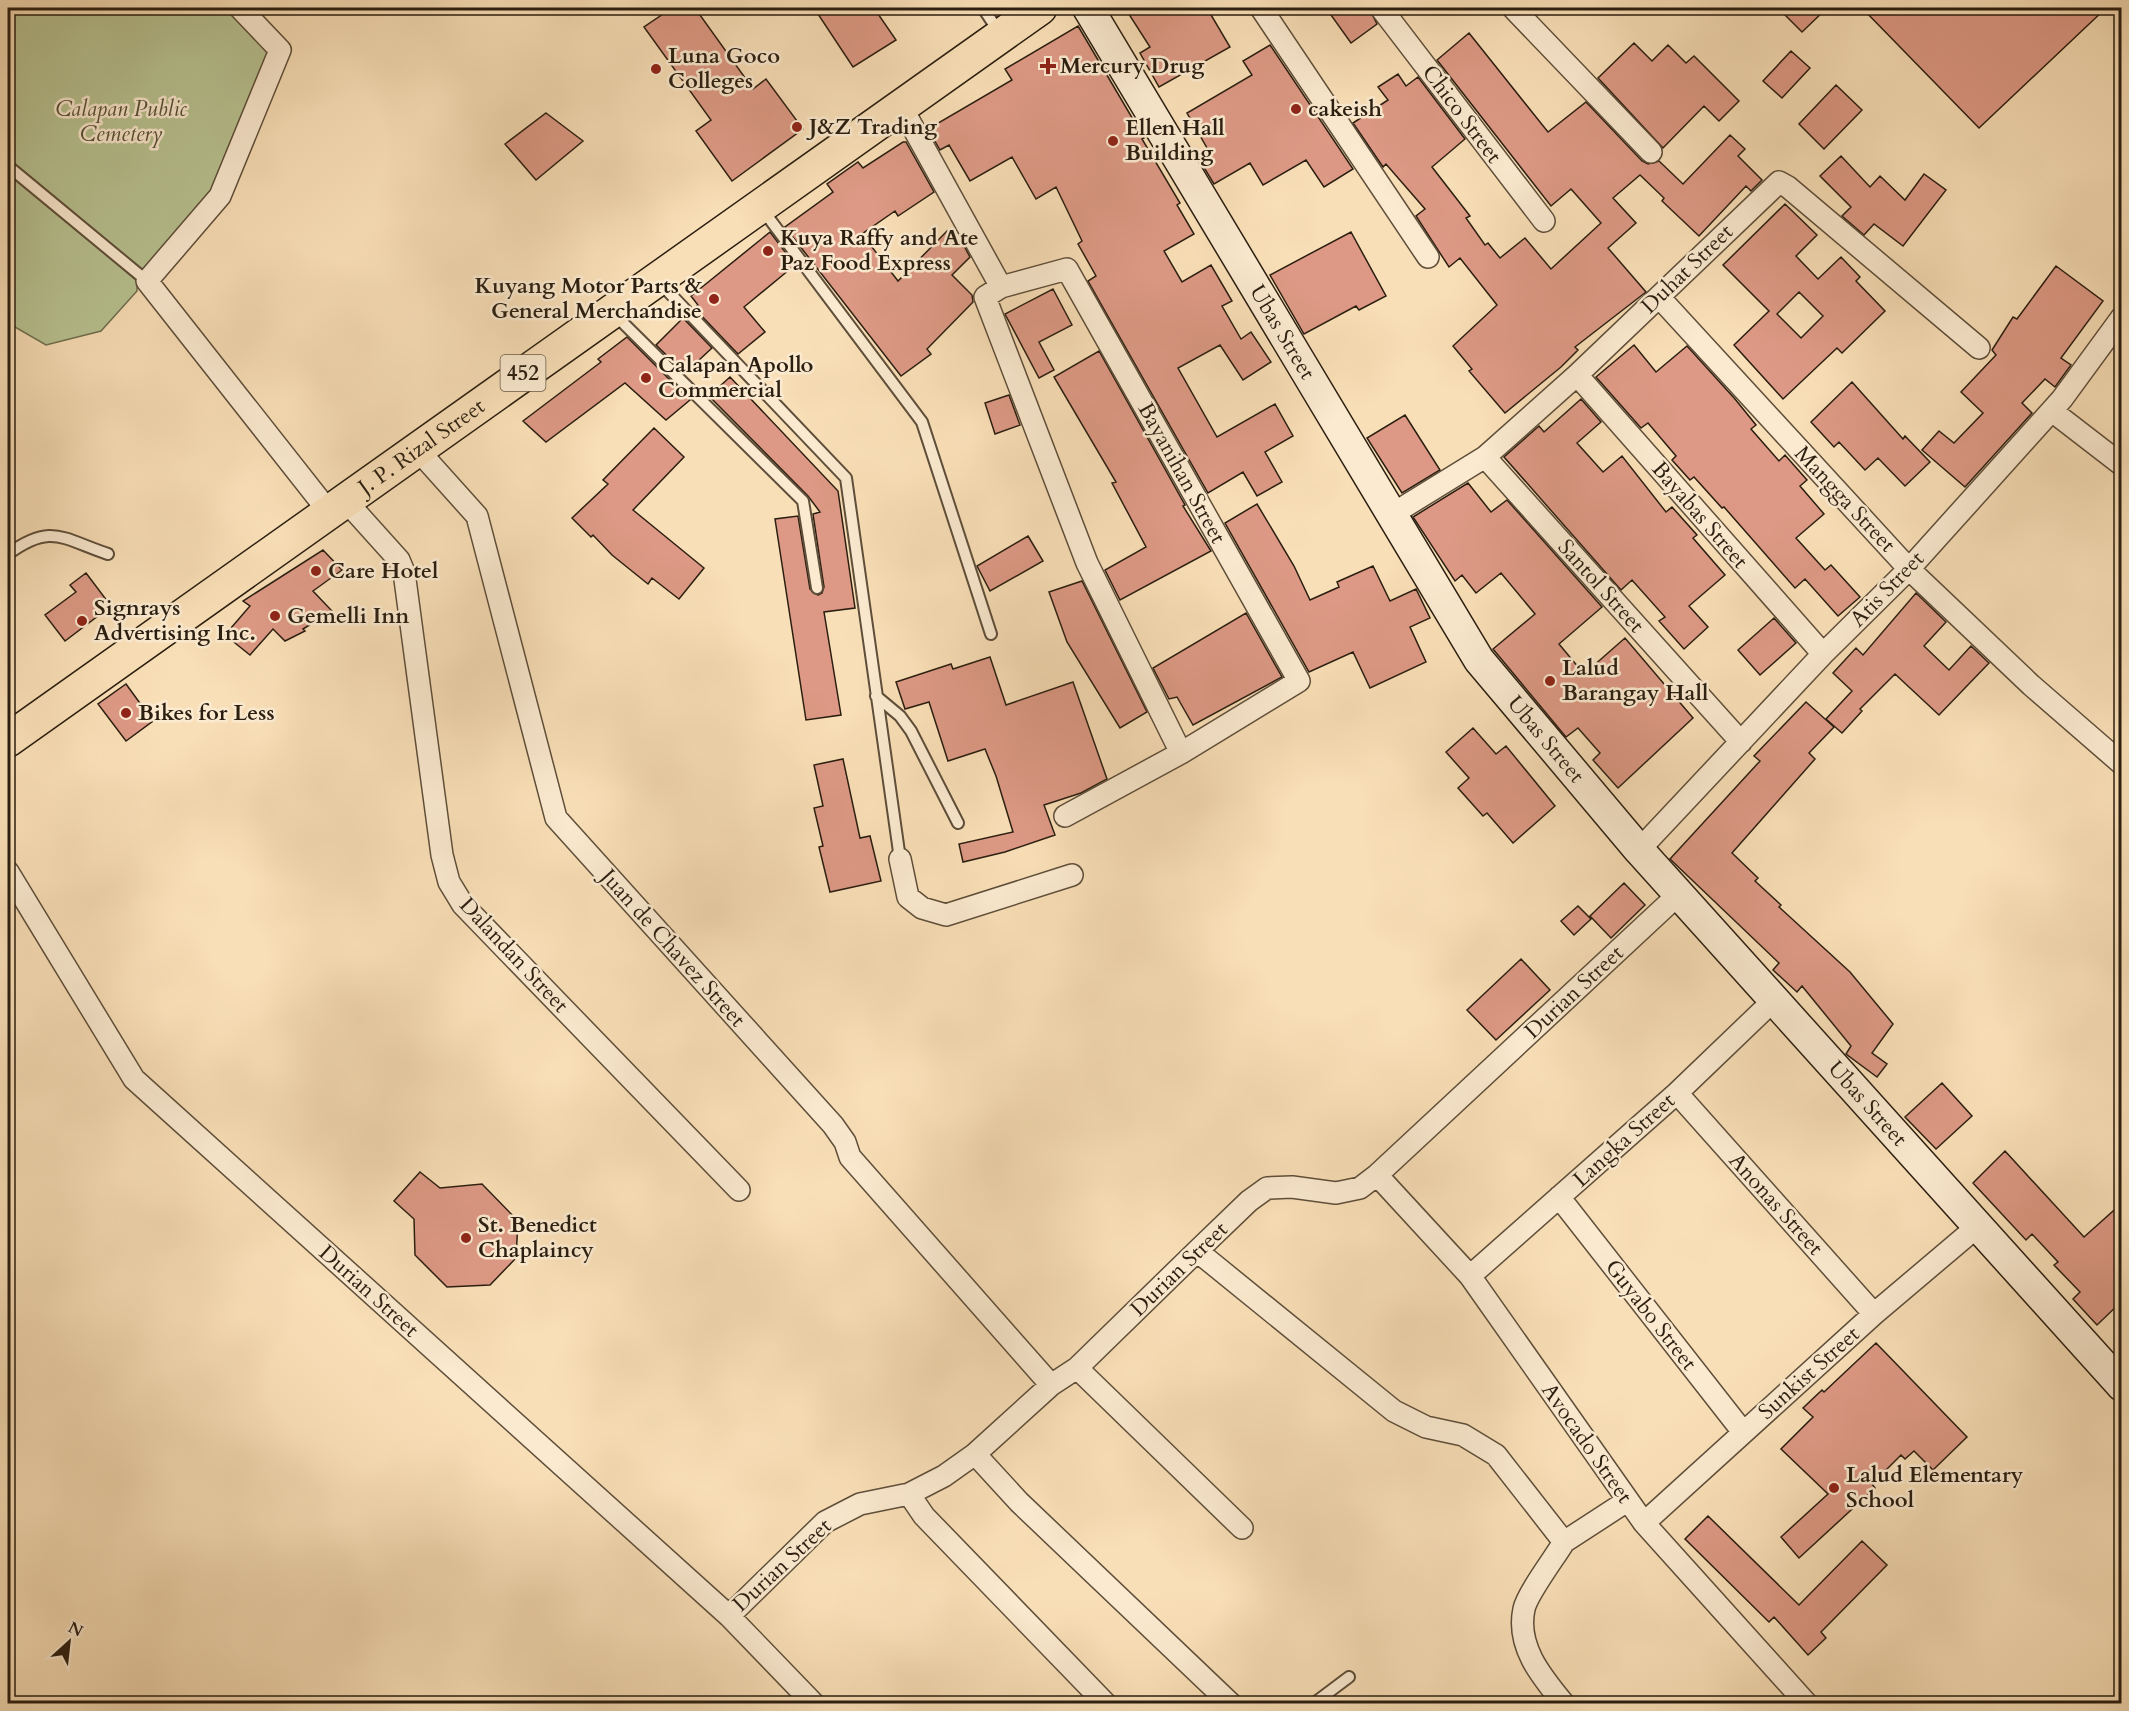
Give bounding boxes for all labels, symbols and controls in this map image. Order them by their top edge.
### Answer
place label: Luna Goco Colleges [668,41,780,96]
place label: Mercury Drug [1060,51,1205,81]
marker: Mercury Drug [1041,59,1055,73]
street label: Chico Street [1415,59,1509,169]
marker: Luna Goco Colleges [649,62,663,76]
park label: Calapan Public Cemetery [55,94,188,149]
place label: cakeish [1308,94,1382,124]
marker: cakeish [1289,102,1303,116]
place label: J&Z Trading [806,112,938,142]
place label: Ellen Hall Building [1125,113,1225,168]
marker: J&Z Trading [790,120,804,134]
marker: Ellen Hall Building [1106,134,1120,148]
street label: Duhat Street [1634,217,1740,321]
place label: Kuya Raffy and Ate Paz Food Express [780,223,979,278]
marker: Kuya Raffy and Ate Paz Food Express [761,244,775,258]
place label: Kuyang Motor Parts & General Merchandise [474,271,702,326]
street label: Ubas Street [1242,279,1322,385]
marker: Kuyang Motor Parts & General Merchandise [707,292,721,306]
place label: Calapan Apollo Commercial [658,350,814,405]
road number: 452 [500,355,546,391]
marker: Calapan Apollo Commercial [639,371,653,385]
street label: J. P. Rizal Street [350,391,491,504]
street label: Bayanihan Street [1131,397,1233,549]
street label: Mangga Street [1788,439,1902,559]
street label: Bayabas Street [1645,455,1755,575]
street label: Santol Street [1551,533,1651,639]
street label: Atis Street [1843,544,1931,634]
place label: Care Hotel [328,556,439,586]
marker: Care Hotel [309,564,323,578]
place label: Signrays Advertising Inc. [94,593,256,648]
place label: Gemelli Inn [287,601,409,631]
marker: Gemelli Inn [268,609,282,623]
marker: Signrays Advertising Inc. [75,614,89,628]
place label: Lalud Barangay Hall [1562,653,1709,708]
marker: Lalud Barangay Hall [1543,674,1557,688]
street label: Ubas Street [1500,689,1591,789]
place label: Bikes for Less [138,698,275,728]
marker: Bikes for Less [119,706,133,720]
street label: Juan de Chavez Street [592,860,752,1034]
street label: Dalandan Street [453,891,575,1019]
street label: Durian Street [1518,938,1630,1046]
street label: Ubas Street [1821,1054,1914,1153]
street label: Langka Street [1566,1086,1682,1194]
street label: Anonas Street [1722,1146,1830,1262]
place label: St. Benedict Chaplaincy [478,1210,597,1265]
street label: Durian Street [1124,1215,1234,1323]
marker: St. Benedict Chaplaincy [459,1231,473,1245]
street label: Durian Street [313,1238,426,1344]
street label: Guyabo Street [1598,1253,1704,1377]
street label: Sunkist Street [1752,1319,1866,1427]
street label: Avocado Street [1534,1377,1640,1509]
place label: Lalud Elementary School [1846,1460,2024,1515]
marker: Lalud Elementary School [1827,1481,1841,1495]
street label: Durian Street [726,1511,838,1619]
north arrow [39,1612,99,1672]
text: N [64,1617,87,1643]

